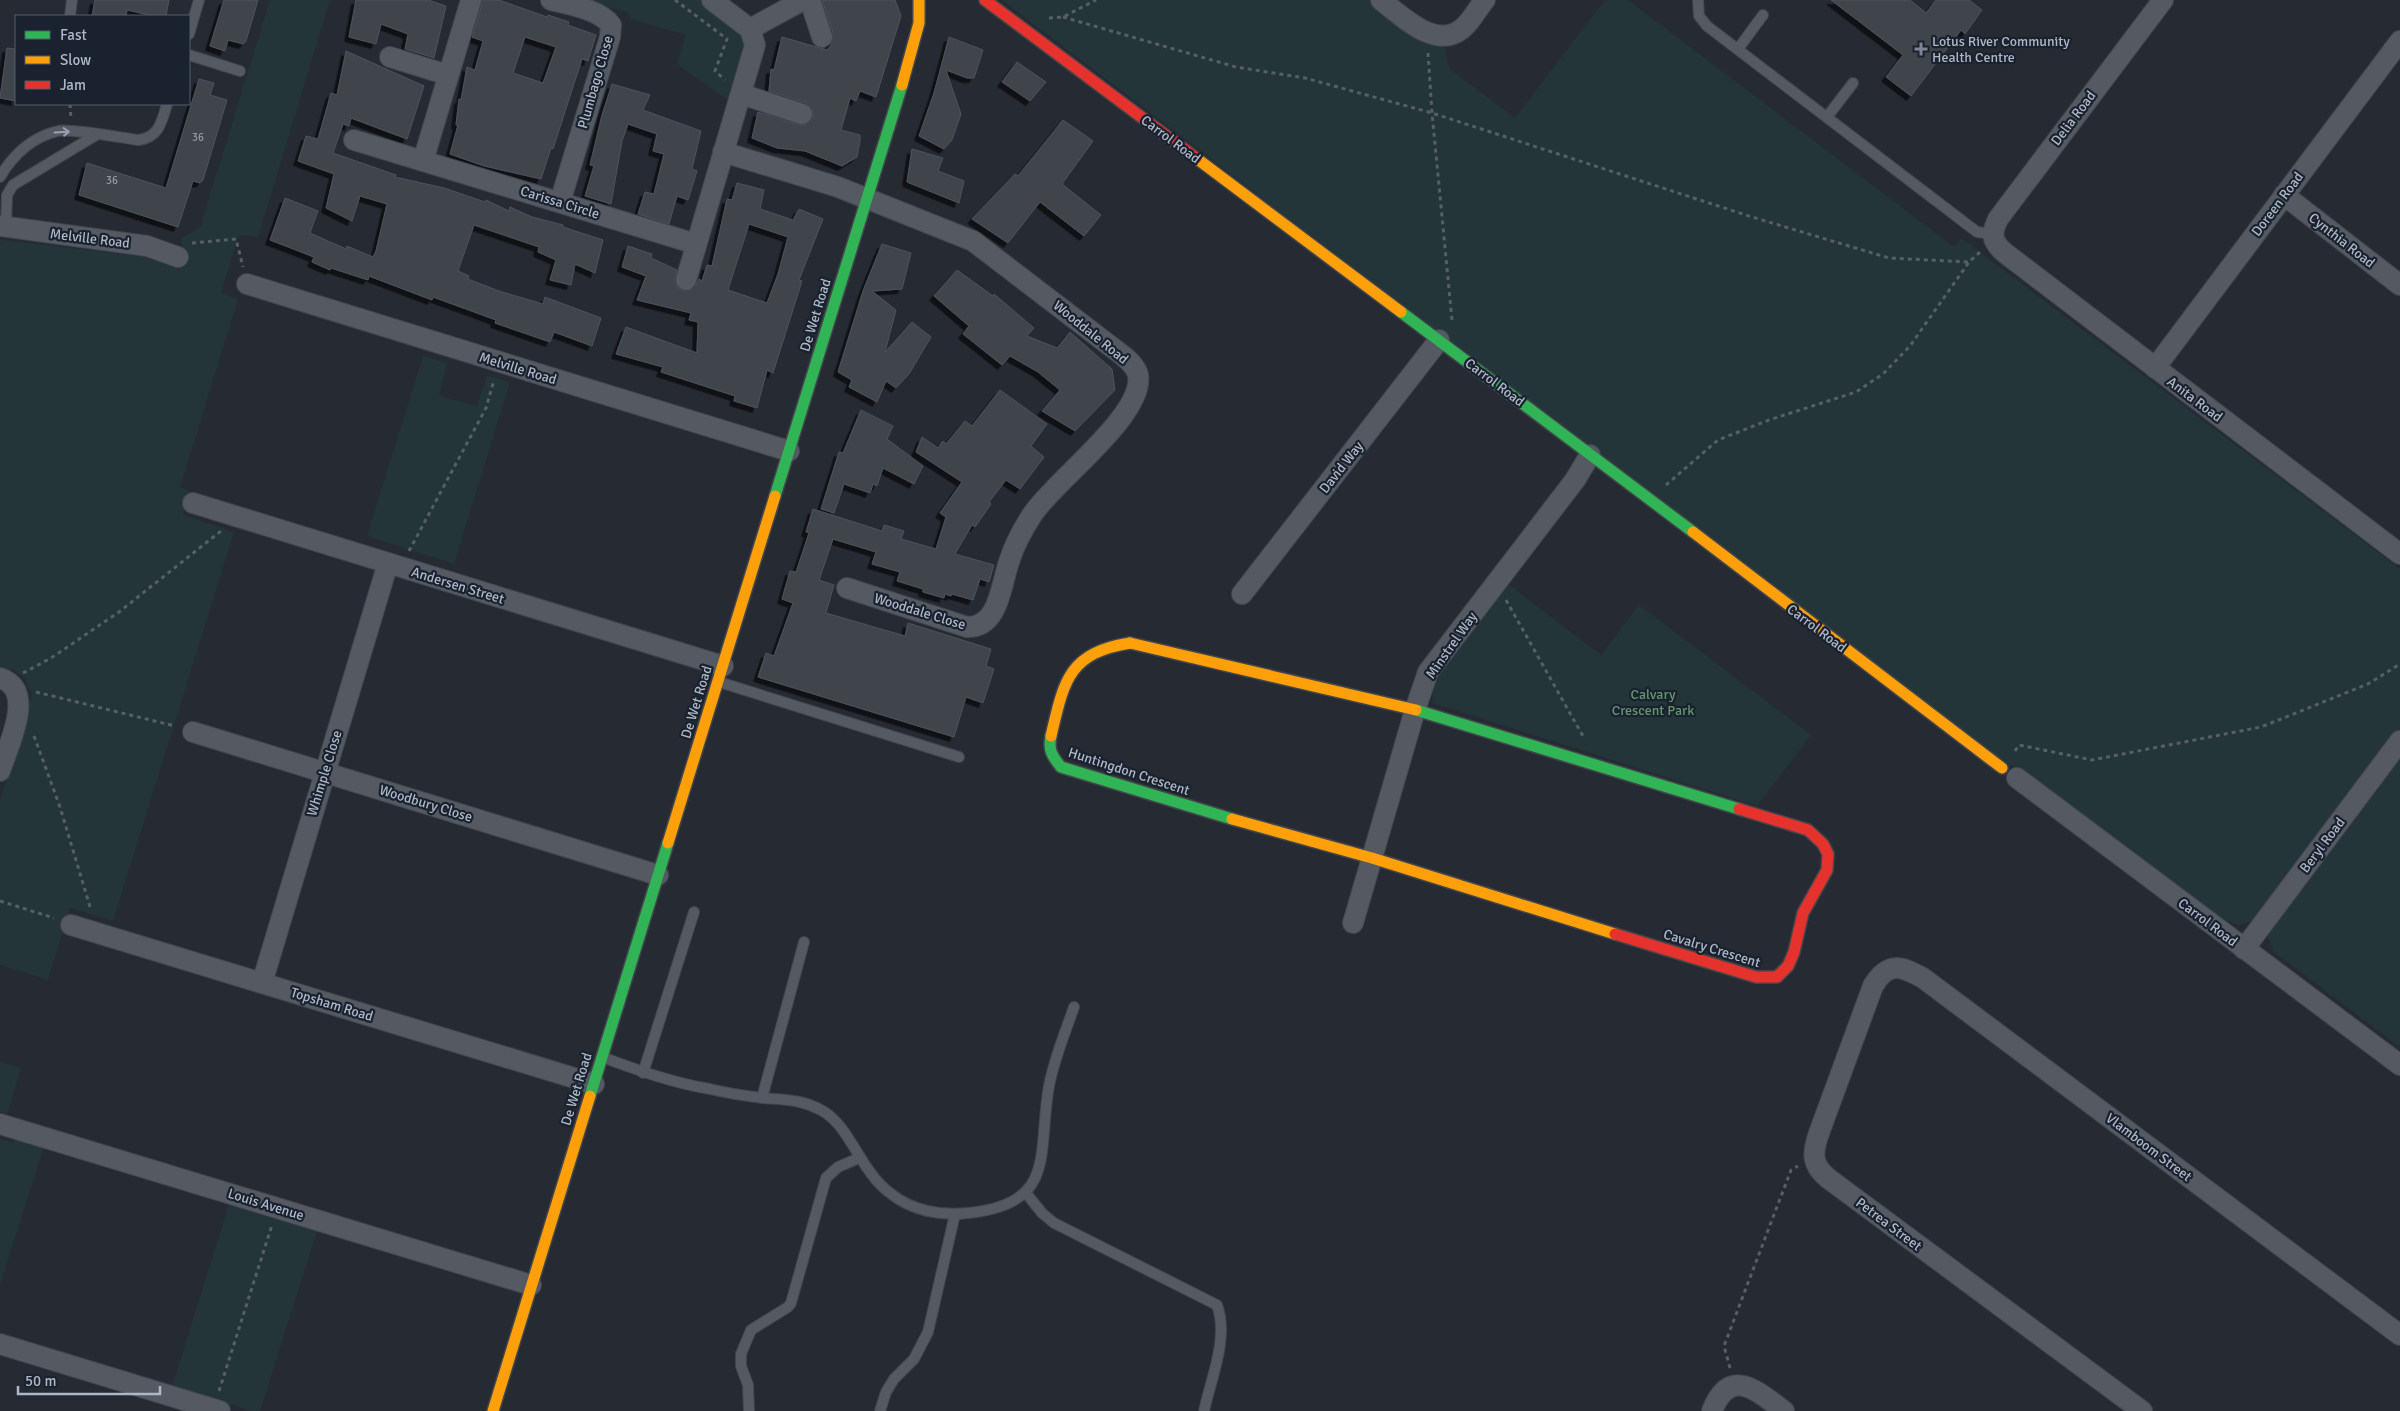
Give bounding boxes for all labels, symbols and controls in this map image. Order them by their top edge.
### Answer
legend [15,15,190,105]
text: Fast [60,26,87,44]
place label: Lotus River Community Health Centre [1932,33,2070,66]
street label: Plumbago Close [574,34,617,130]
marker: Lotus River Community Health Centre [1914,42,1928,56]
text: Slow [60,51,91,69]
text: Jam [60,76,86,94]
street label: Delia Road [2047,88,2099,149]
street label: Carrol Road [1138,112,1204,167]
one-way arrow [54,128,70,137]
house number: 36 [192,131,204,144]
street label: Doreen Road [2248,169,2307,240]
house number: 36 [106,174,118,187]
street label: Carissa Circle [518,182,601,223]
street label: Cynthia Road [2305,209,2378,271]
street label: Melville Road [49,225,131,252]
street label: De Wet Road [796,277,835,354]
street label: Wooddale Road [1050,297,1132,368]
street label: Melville Road [477,349,559,388]
street label: Carrol Road [1462,355,1528,410]
street label: Anita Road [2164,373,2226,426]
street label: David Way [1316,438,1367,497]
street label: Andersen Street [409,563,506,608]
street label: Wooddale Close [872,590,968,633]
street label: Carrol Road [1784,601,1850,656]
street label: Minstrel Way [1422,608,1481,682]
street label: De Wet Road [677,664,716,741]
park label: Calvary Crescent Park [1612,686,1694,719]
street label: Whimple Close [303,728,346,818]
street label: Huntingdon Crescent [1066,744,1192,799]
street label: Woodbury Close [377,781,474,826]
street label: Beryl Road [2296,814,2349,876]
street label: Carrol Road [2175,895,2241,950]
street label: Cavalry Crescent [1661,926,1762,971]
street label: Topsham Road [288,984,375,1025]
street label: De Wet Road [557,1051,596,1128]
street label: Vlamboom Street [2102,1110,2195,1185]
street label: Louis Avenue [226,1185,306,1224]
street label: Petrea Street [1852,1194,1925,1255]
scale bar [18,1364,160,1396]
text: 50 m [25,1372,56,1390]

